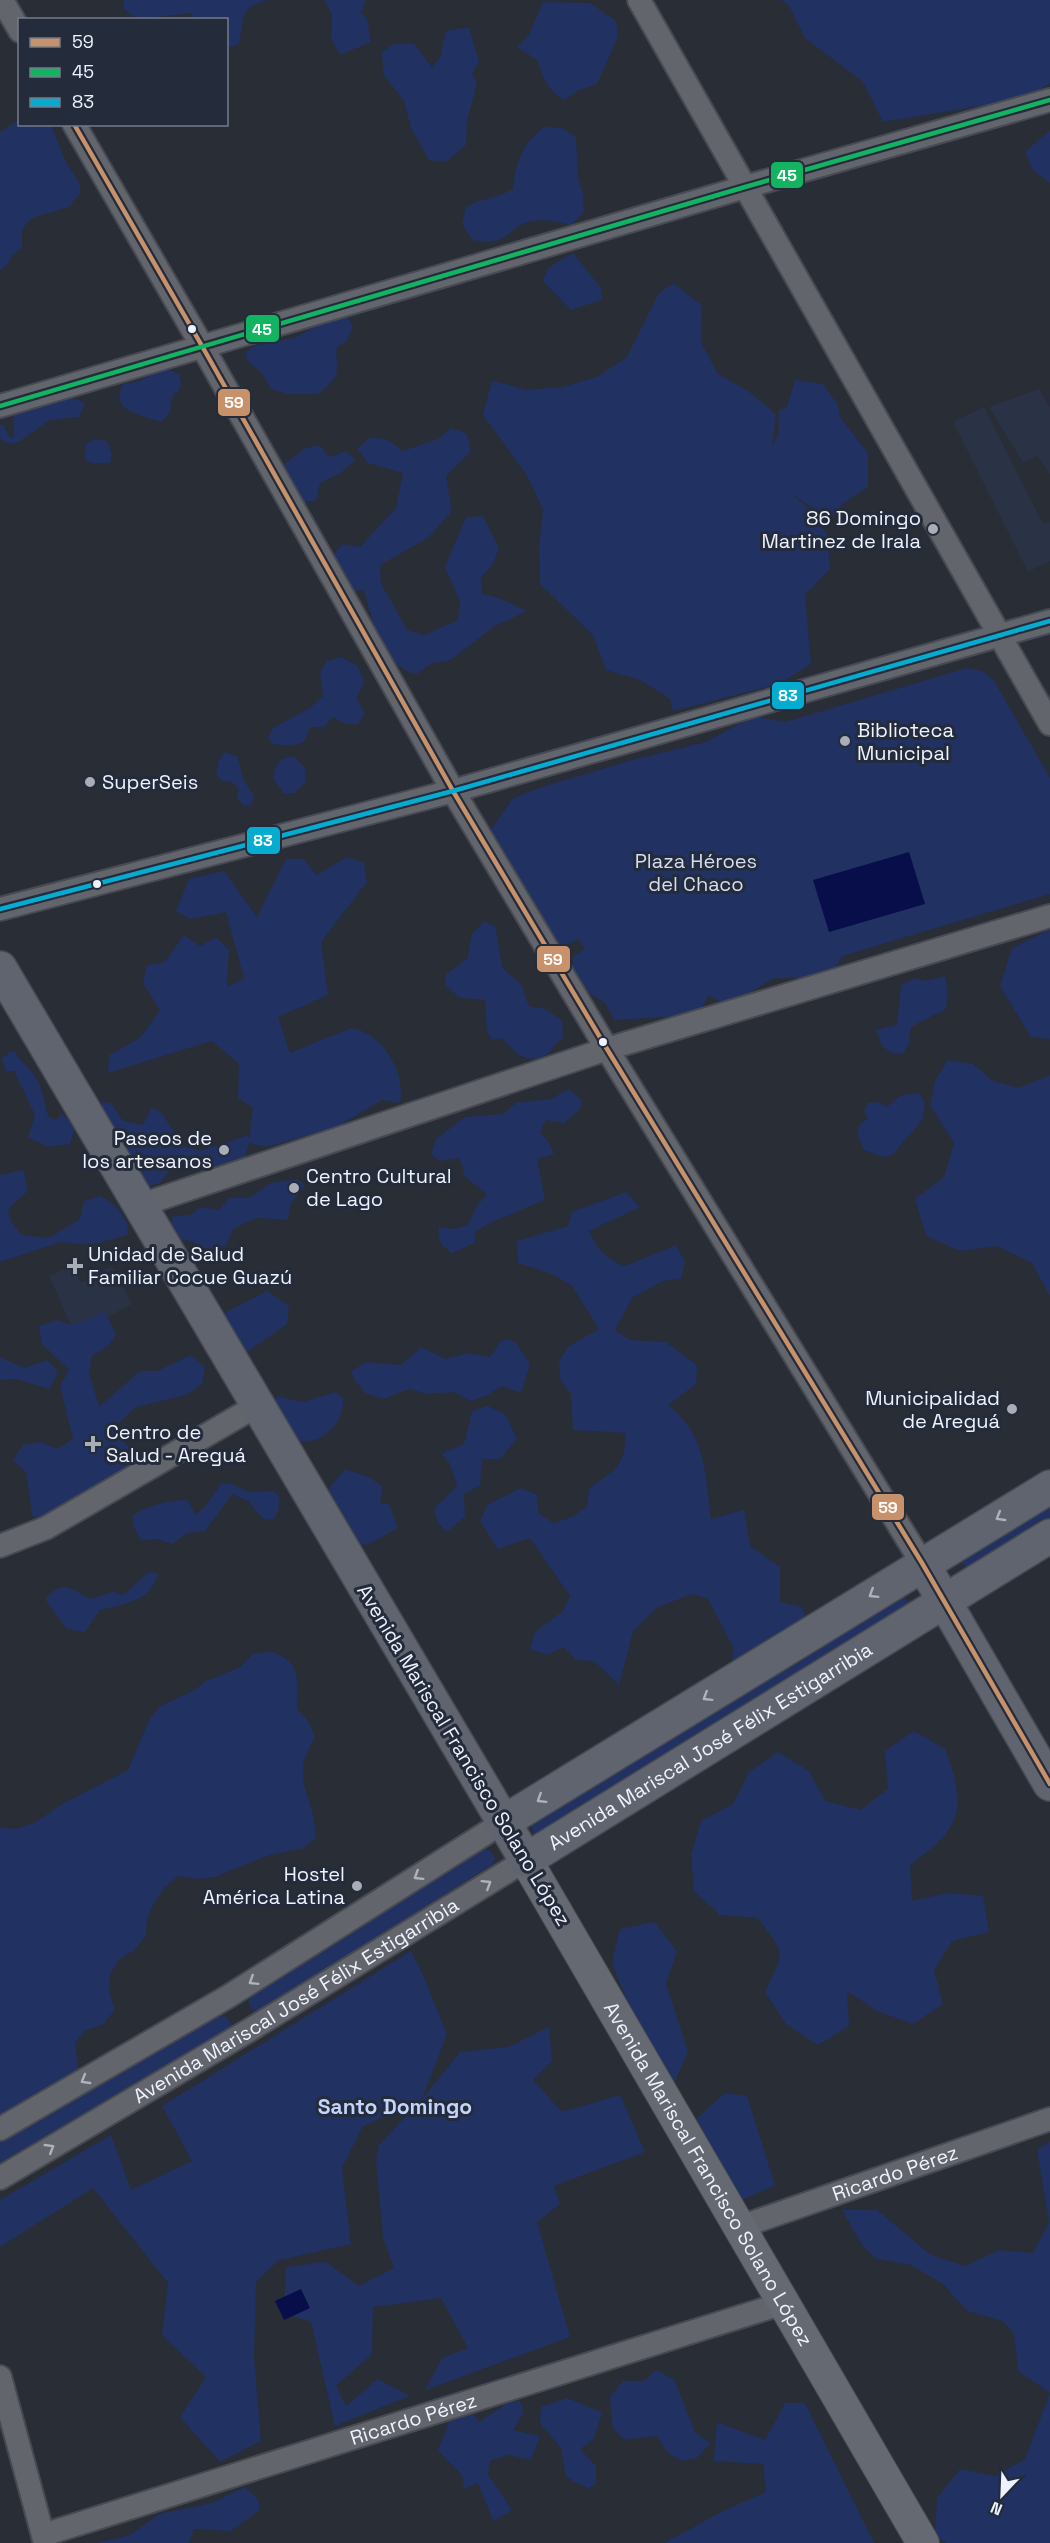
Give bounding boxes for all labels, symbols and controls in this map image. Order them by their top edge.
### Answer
legend [18,18,228,126]
text: 59 [72,30,94,53]
text: 45 [72,60,94,83]
text: 83 [72,90,94,113]
line badge: 45 [770,161,804,189]
text: 45 [777,165,797,186]
line badge: 45 [245,314,280,343]
text: 45 [252,319,272,340]
unlabelled marker [186,323,198,335]
line badge: 59 [217,388,251,417]
text: 59 [224,392,244,413]
place label: 86 Domingo Martinez de Irala [761,505,921,554]
marker: 86 Domingo Martinez de Irala [926,522,940,536]
line badge: 83 [771,681,805,710]
text: 83 [778,685,798,706]
place label: Biblioteca Municipal [857,717,954,766]
marker: Biblioteca Municipal [838,734,852,748]
place label: SuperSeis [102,769,198,795]
marker: SuperSeis [83,775,97,789]
line badge: 83 [246,826,281,855]
text: 83 [253,830,273,851]
park label: Plaza Héroes del Chaco [635,848,757,897]
unlabelled marker [91,878,103,890]
line badge: 59 [536,945,571,973]
text: 59 [543,949,563,970]
unlabelled marker [597,1036,609,1048]
place label: Paseos de los artesanos [82,1125,212,1174]
marker: Paseos de los artesanos [217,1143,231,1157]
place label: Centro Cultural de Lago [306,1163,452,1212]
marker: Centro Cultural de Lago [287,1181,301,1195]
place label: Unidad de Salud Familiar Cocue Guazú [88,1241,292,1290]
marker: Unidad de Salud Familiar Cocue Guazú [66,1257,84,1275]
place label: Municipalidad de Areguá [865,1385,1000,1434]
marker: Municipalidad de Areguá [1005,1402,1019,1416]
place label: Centro de Salud - Areguá [106,1419,246,1468]
marker: Centro de Salud - Areguá [84,1435,102,1453]
line badge: 59 [871,1493,905,1521]
text: 59 [878,1497,898,1518]
one-way arrow [996,1510,1006,1521]
street label: Avenida Mariscal Francisco Solano López [351,1580,577,1930]
one-way arrow [868,1587,879,1598]
street label: Avenida Mariscal José Félix Estigarribia [543,1636,877,1856]
one-way arrow [703,1689,713,1701]
one-way arrow [537,1792,547,1804]
place label: Hostel América Latina [203,1861,345,1910]
one-way arrow [414,1869,424,1881]
marker: Hostel América Latina [350,1879,364,1893]
one-way arrow [481,1880,491,1892]
street label: Avenida Mariscal José Félix Estigarribia [128,1892,463,2109]
one-way arrow [249,1974,260,1985]
street label: Avenida Mariscal Francisco Solano López [598,1997,819,2351]
one-way arrow [81,2073,91,2084]
district label: Santo Domingo [318,2093,472,2120]
street label: Ricardo Pérez [829,2139,961,2207]
one-way arrow [44,2144,54,2155]
street label: Ricardo Pérez [347,2387,480,2451]
north arrow [972,2465,1032,2525]
text: N [987,2497,1005,2520]

